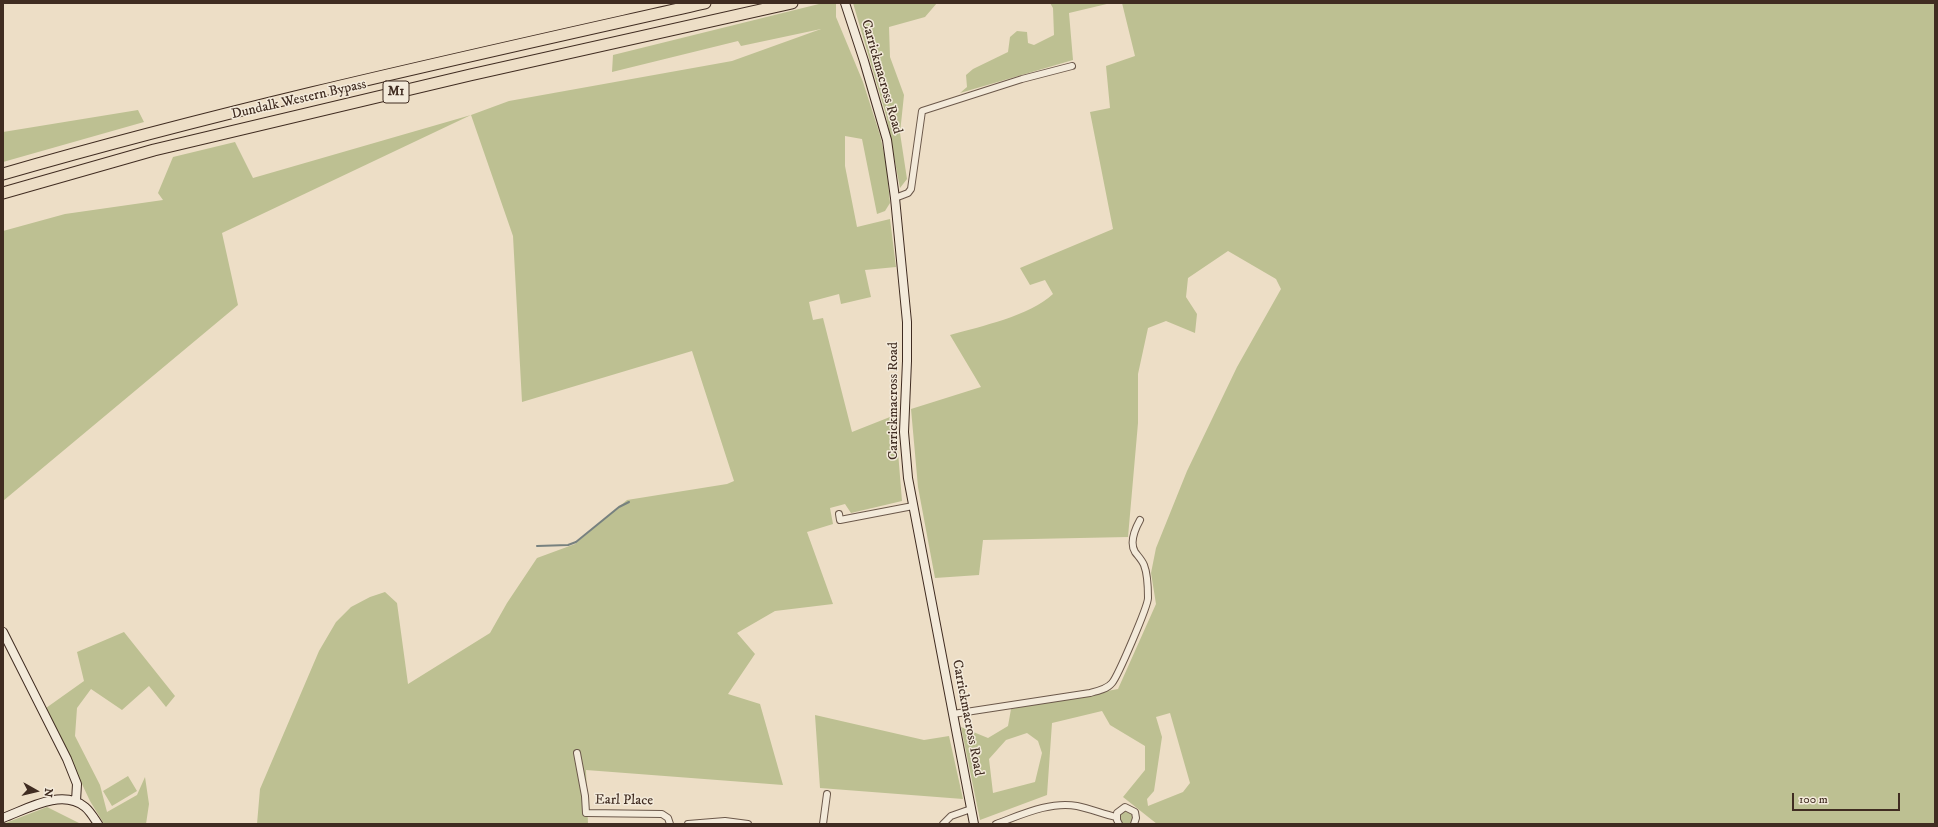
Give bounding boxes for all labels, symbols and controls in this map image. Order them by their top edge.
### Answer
street label: Carrickmacross Road [857,18,905,136]
street label: Dundalk Western Bypass [230,76,368,124]
road number: M1 [383,81,409,103]
street label: Carrickmacross Road [886,342,902,460]
street label: Carrickmacross Road [947,658,987,778]
north arrow [16,771,56,811]
scale bar [1794,785,1902,811]
text: N [40,787,55,798]
street label: Earl Place [595,792,653,810]
text: 100 m [1799,792,1828,807]

